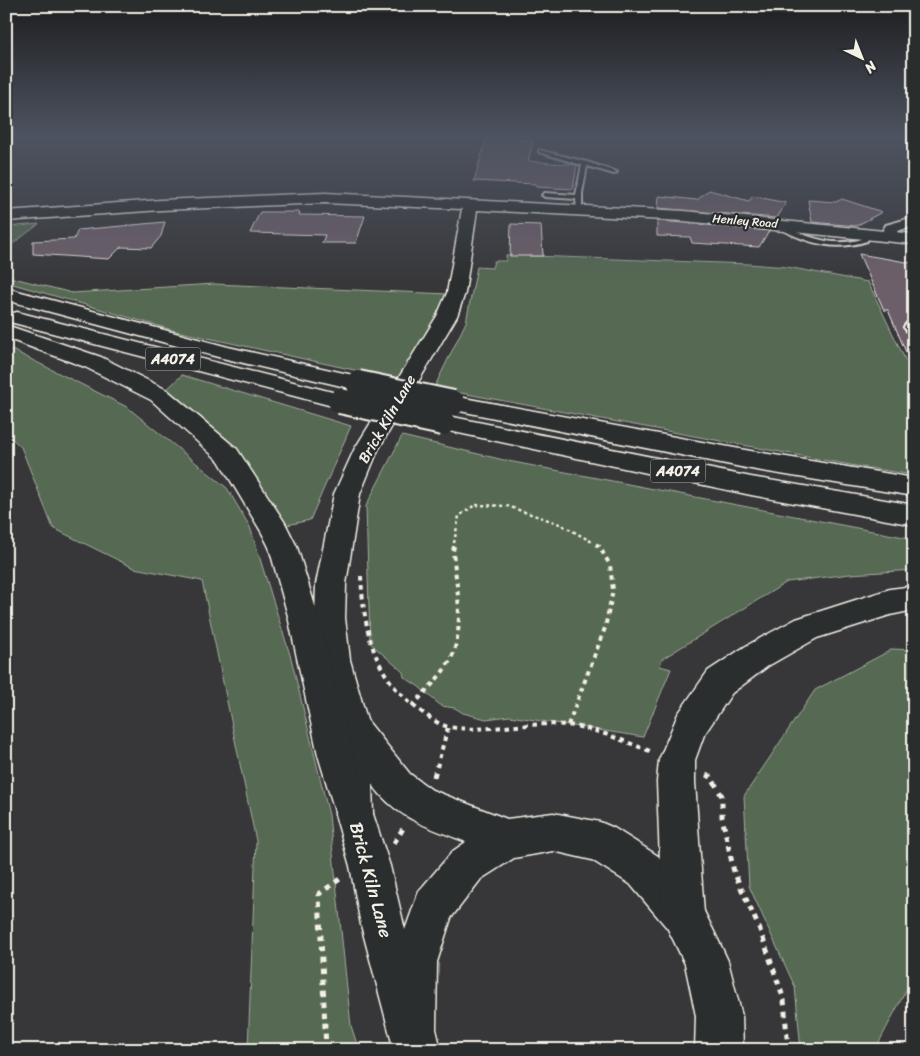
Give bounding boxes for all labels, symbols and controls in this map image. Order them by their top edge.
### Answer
north arrow [838,32,888,82]
text: N [858,54,883,80]
street label: Henley Road [711,207,780,235]
road number: A4074 [146,348,200,370]
street label: Brick Kiln Lane [351,369,423,468]
road number: A4074 [650,460,706,482]
street label: Brick Kiln Lane [340,819,402,941]

